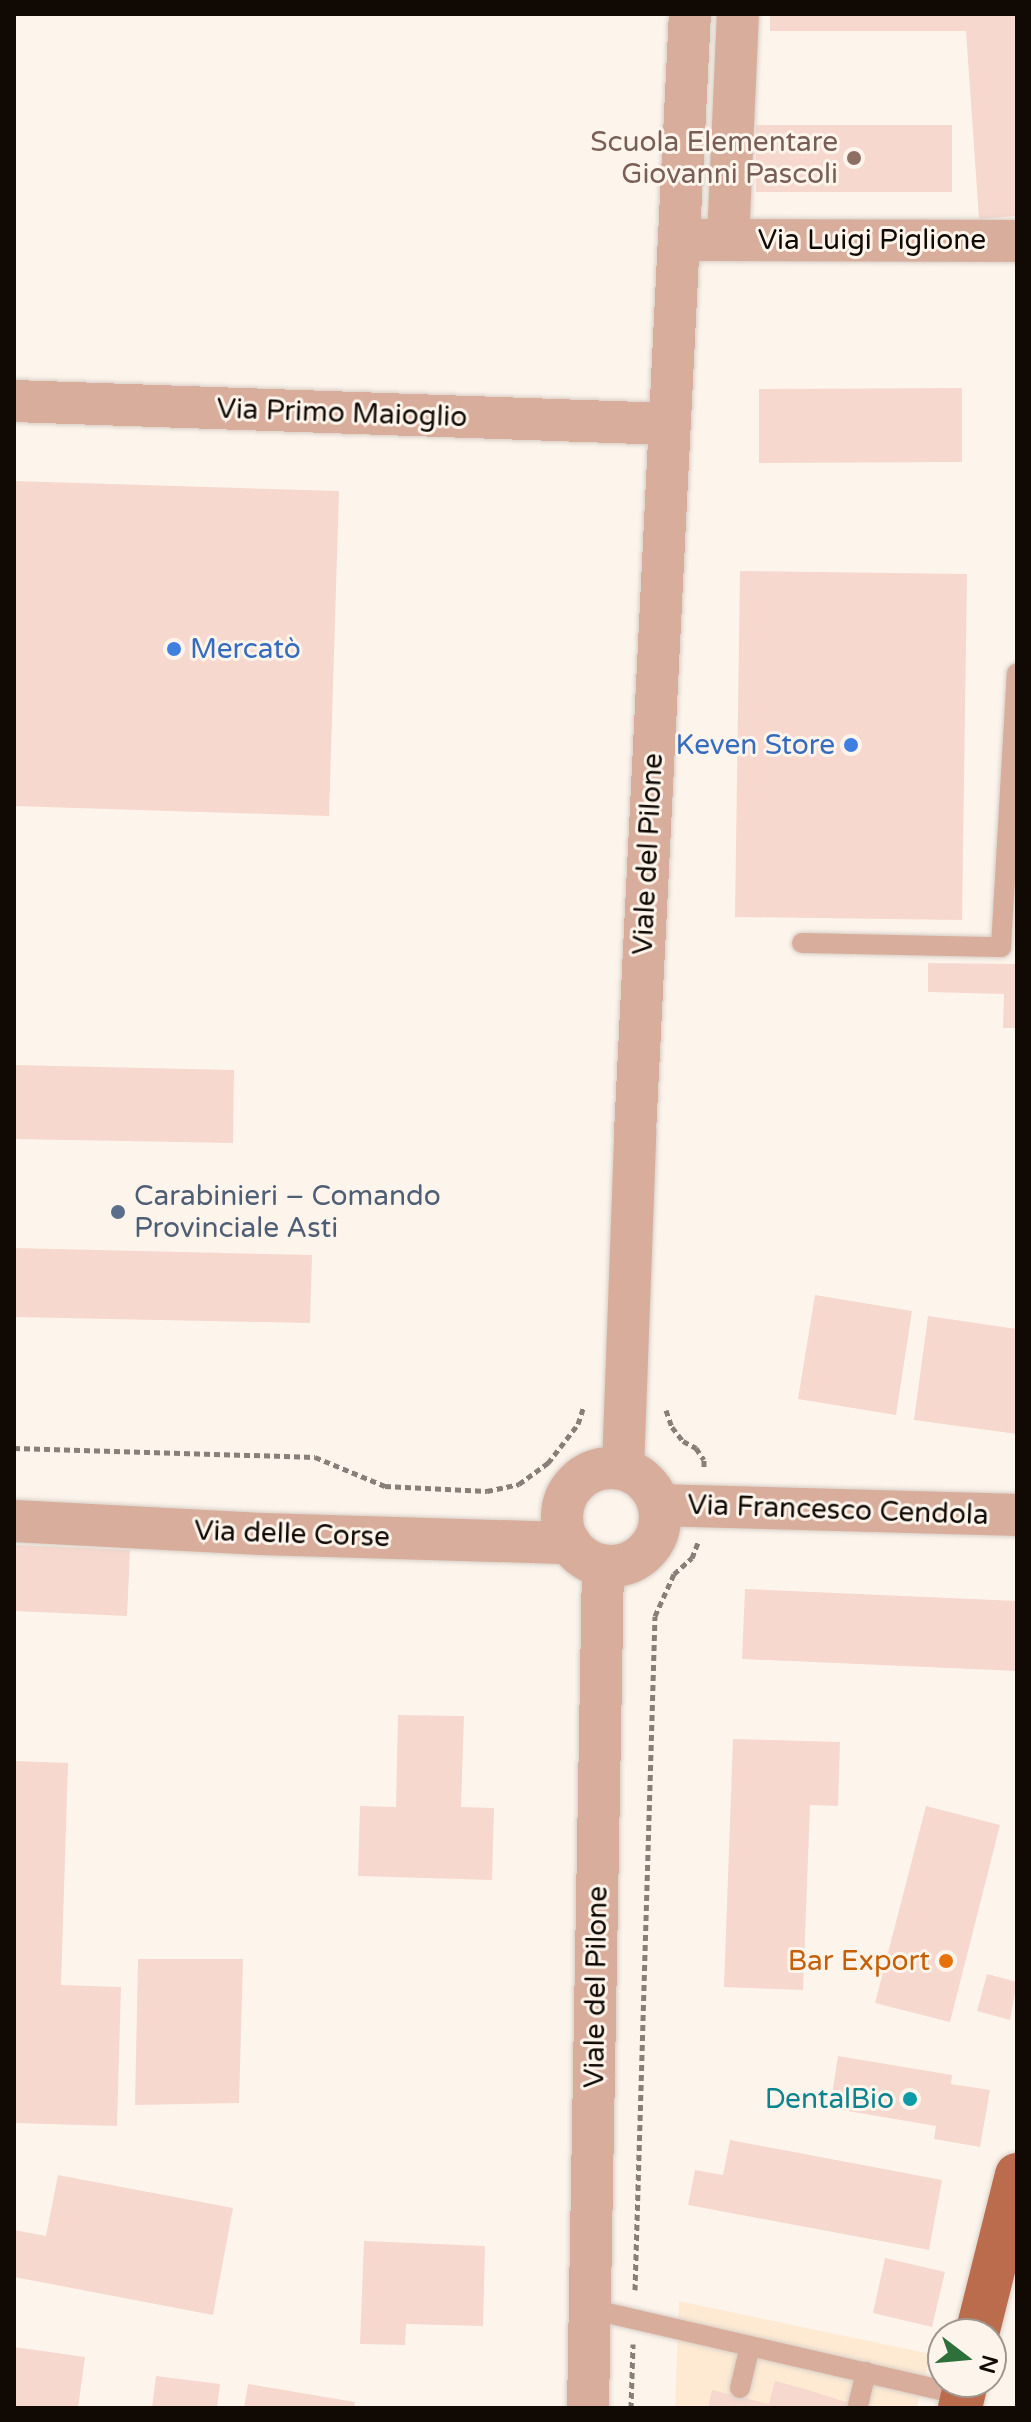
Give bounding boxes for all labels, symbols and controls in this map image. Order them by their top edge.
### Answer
place label: Scuola Elementare Giovanni Pascoli [590,125,838,191]
marker: Scuola Elementare Giovanni Pascoli [845,149,863,167]
street label: Via Luigi Piglione [758,223,986,257]
street label: Via Primo Maioglio [216,392,468,434]
place label: Mercatò [190,632,301,666]
marker: Mercatò [165,640,183,658]
place label: Keven Store [675,728,835,762]
marker: Keven Store [842,736,860,754]
street label: Viale del Pilone [626,752,670,956]
place label: Carabinieri – Comando Provinciale Asti [134,1179,441,1245]
marker: Carabinieri – Comando Provinciale Asti [109,1203,127,1221]
street label: Via Francesco Cendola [687,1488,989,1532]
street label: Via delle Corse [194,1514,390,1554]
street label: Viale del Pilone [577,1886,615,2088]
place label: Bar Export [788,1944,930,1978]
marker: Bar Export [937,1952,955,1970]
place label: DentalBio [765,2082,894,2116]
marker: DentalBio [901,2090,919,2108]
north arrow [927,2318,1007,2398]
text: N [973,2352,1003,2376]

